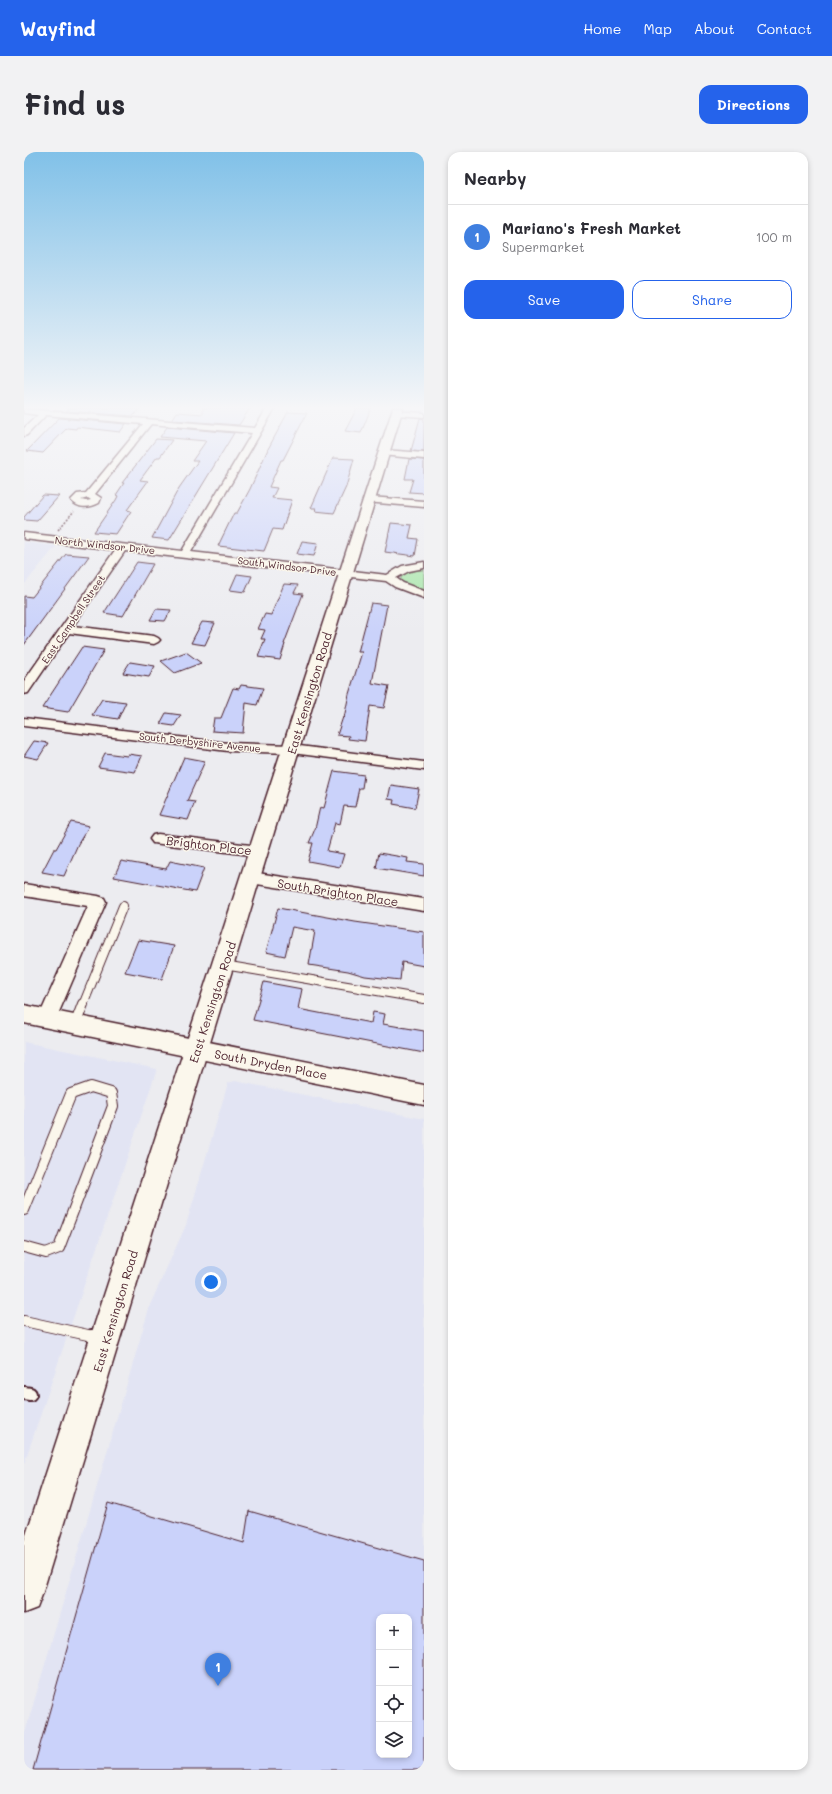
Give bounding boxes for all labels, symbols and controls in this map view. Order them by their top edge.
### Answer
text: Wayfind [20,16,96,41]
text: Home [583,19,621,38]
text: Map [643,19,672,38]
text: About [694,19,735,38]
text: Contact [757,19,812,38]
button: Directions [699,85,808,124]
text: Find us [24,86,125,122]
text: Nearby [464,167,526,189]
text: Mariano's Fresh Market [502,218,681,238]
text: 1 [474,228,480,245]
text: 100 m [756,228,792,245]
text: Supermarket [502,238,585,255]
button: Save [464,280,624,319]
button: Share [632,280,792,319]
street label: North Windsor Drive [54,533,156,557]
street label: South Windsor Drive [237,553,337,579]
street label: East Campbell Street [38,572,108,666]
street label: East Kensington Road [283,630,335,756]
street label: South Derbyshire Avenue [138,729,262,755]
street label: Brighton Place [165,832,253,858]
street label: South Brighton Place [276,875,400,909]
street label: East Kensington Road [185,939,239,1065]
street label: South Dryden Place [213,1045,329,1083]
street label: East Kensington Road [89,1248,141,1374]
your location [201,1272,221,1292]
map controls [376,1614,412,1758]
button: + [376,1614,412,1650]
button: − [376,1650,412,1686]
pin: 1 [205,1653,231,1686]
button: locate [376,1686,412,1722]
button: layers [376,1722,412,1758]

